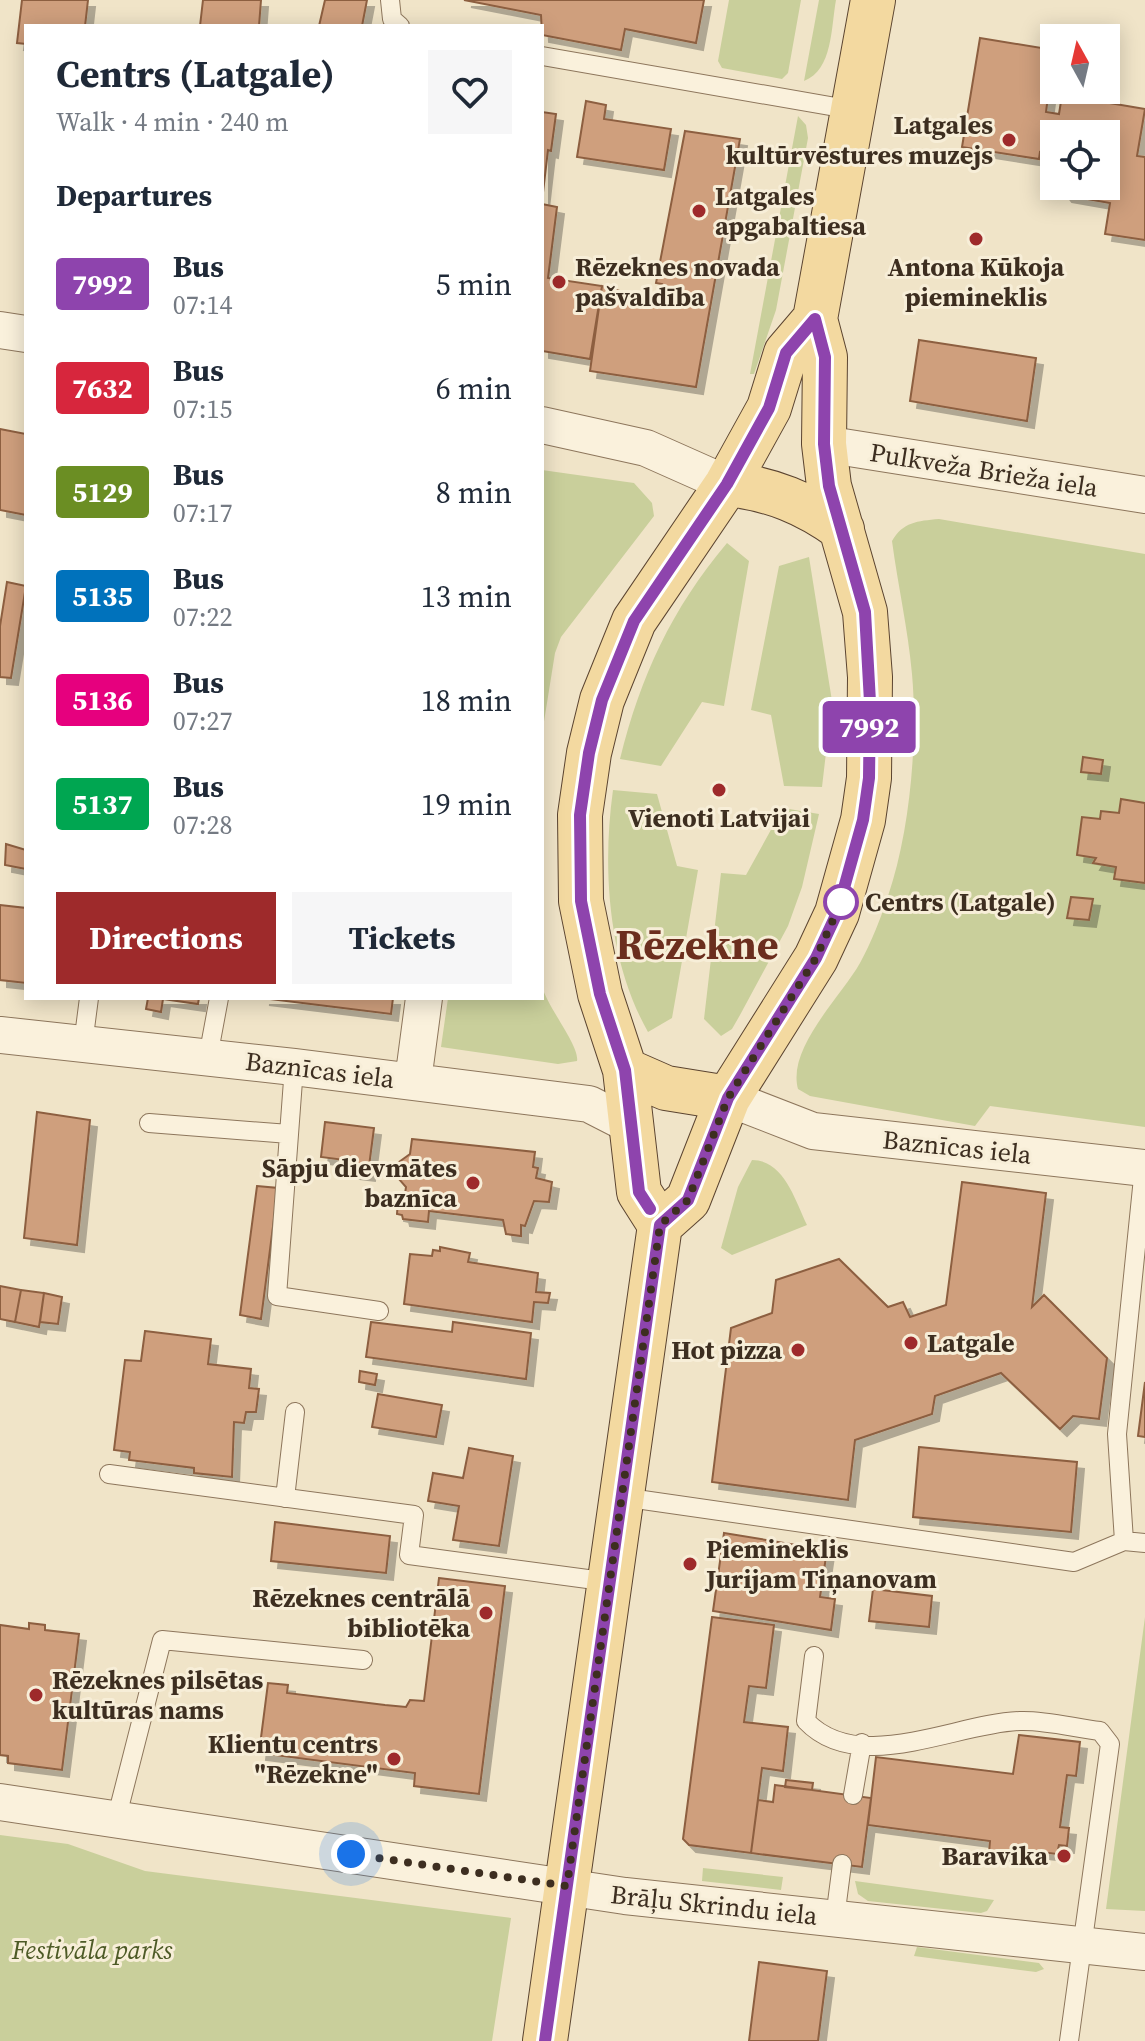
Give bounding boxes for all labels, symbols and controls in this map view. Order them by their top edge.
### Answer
north arrow [1040,24,1120,104]
map controls [1040,24,1120,200]
text: Centrs (Latgale) [56,48,335,100]
button: heart [428,50,512,134]
text: Walk · 4 min · 240 m [56,104,289,140]
place label: Latgales kultūrvēstures muzejs [726,107,993,173]
button: locate [1040,120,1120,200]
marker: Latgales kultūrvēstures muzejs [1000,131,1018,149]
text: Departures [56,175,212,216]
place label: Latgales apgabaltiesa [715,178,866,244]
marker: Latgales apgabaltiesa [690,202,708,220]
marker: Antona Kūkoja piemineklis [967,230,985,248]
text: Bus [173,246,224,287]
place label: Rēzeknes novada pašvaldība [575,249,780,315]
place label: Antona Kūkoja piemineklis [888,249,1065,315]
text: 5 min [436,264,512,305]
text: 7992 [72,265,133,303]
marker: Rēzeknes novada pašvaldība [550,273,568,291]
text: 07:14 [173,287,233,323]
text: Bus [173,350,224,391]
text: 6 min [436,368,512,409]
text: 7632 [72,369,133,407]
text: 07:15 [173,391,233,427]
street label: Pulkveža Brieža iela [867,434,1101,506]
text: Bus [173,454,224,495]
text: 8 min [436,472,512,513]
text: 5129 [72,473,133,511]
text: 07:17 [173,495,233,531]
text: Bus [173,558,224,599]
text: 13 min [421,576,512,617]
text: 5135 [72,577,133,615]
text: 07:22 [173,599,233,635]
text: Bus [173,662,224,703]
text: 18 min [421,680,512,721]
text: 5136 [72,681,133,719]
line badge: 7992 [813,701,925,753]
text: 07:27 [173,703,233,739]
text: 7992 [839,708,899,746]
text: Bus [173,766,224,807]
marker: Vienoti Latvijai [710,781,728,799]
text: 19 min [421,784,512,825]
text: 5137 [72,785,133,823]
place label: Vienoti Latvijai [628,800,810,836]
text: 07:28 [173,807,233,843]
place label: Centrs (Latgale) [865,884,1056,920]
marker: Centrs (Latgale) [824,885,858,919]
button: Directions [56,892,276,984]
button: Tickets [292,892,512,984]
district label: Rēzekne [615,915,779,973]
street label: Baznīcas iela [244,1043,397,1097]
street label: Baznīcas iela [881,1121,1034,1173]
place label: Sāpju dievmātes baznīca [262,1150,457,1216]
marker: Sāpju dievmātes baznīca [464,1174,482,1192]
place label: Latgale [927,1325,1015,1361]
place label: Hot pizza [671,1332,782,1368]
marker: Latgale [902,1334,920,1352]
marker: Hot pizza [789,1341,807,1359]
place label: Piemineklis Jurijam Tiņanovam [704,1531,937,1597]
marker: Piemineklis Jurijam Tiņanovam [681,1555,699,1573]
place label: Rēzeknes centrālā bibliotēka [252,1580,470,1646]
marker: Rēzeknes centrālā bibliotēka [477,1604,495,1622]
place label: Rēzeknes pilsētas kultūras nams [52,1662,264,1728]
marker: Rēzeknes pilsētas kultūras nams [27,1686,45,1704]
place label: Klientu centrs "Rēzekne" [208,1726,378,1792]
marker: Klientu centrs "Rēzekne" [385,1750,403,1768]
your location [331,1834,371,1874]
place label: Baravika [941,1838,1048,1874]
marker: Baravika [1055,1847,1073,1865]
street label: Brāļu Skrindu iela [609,1876,820,1934]
park label: Festivāla parks [11,1932,173,1968]

